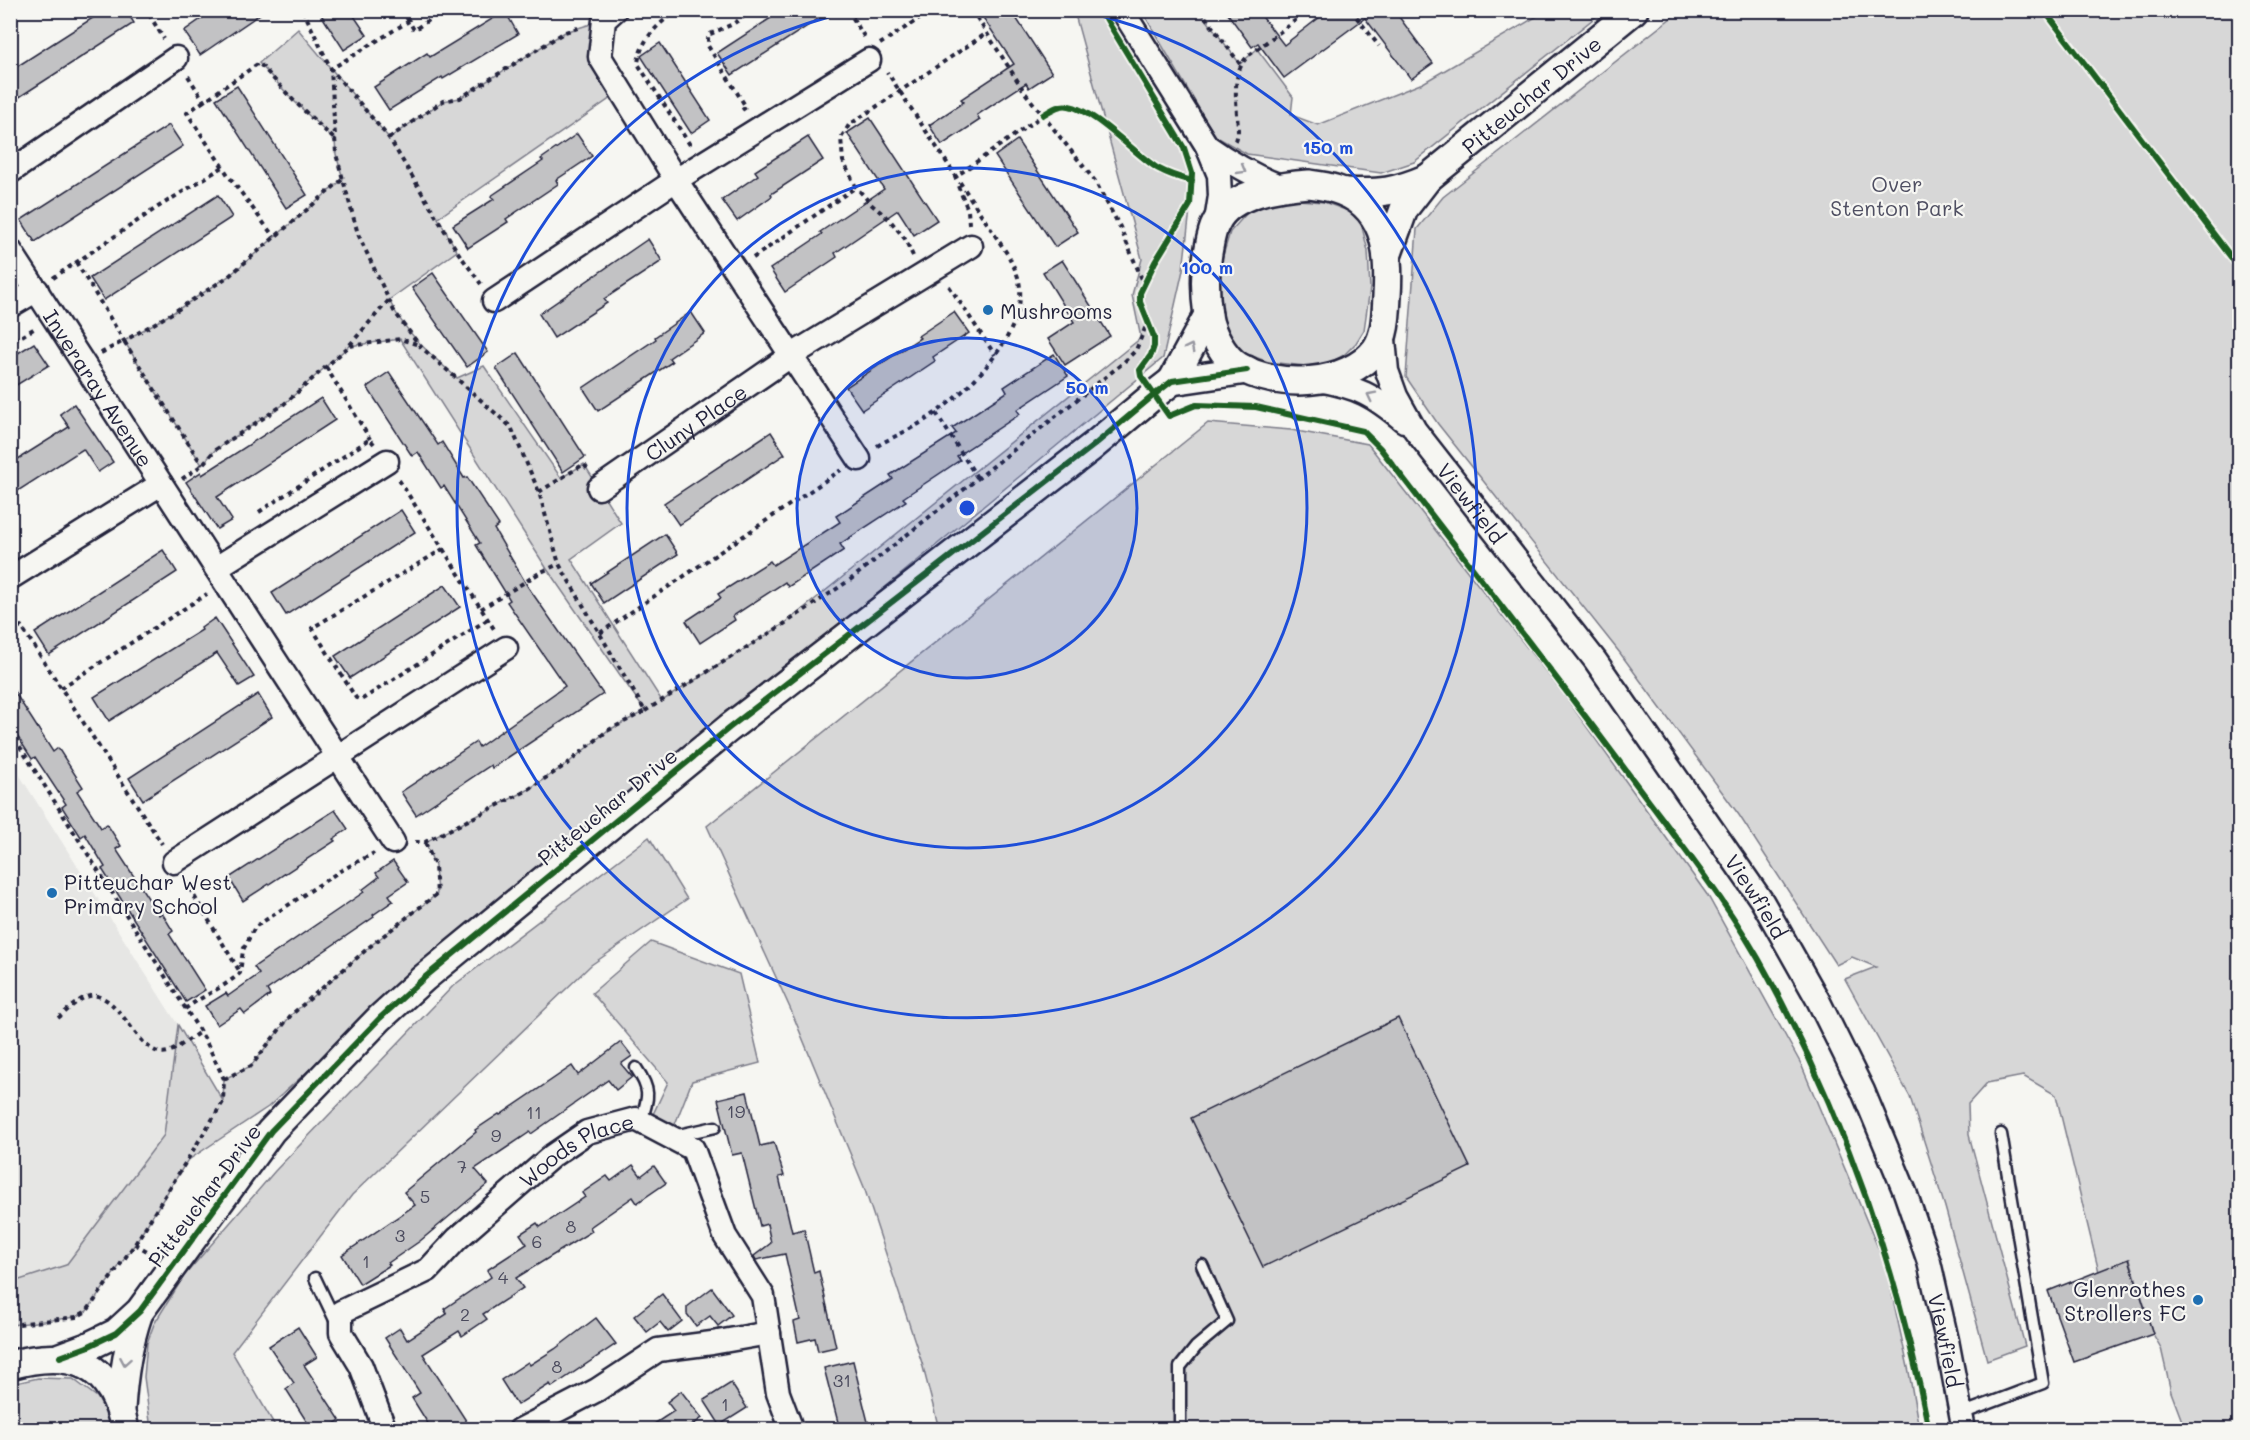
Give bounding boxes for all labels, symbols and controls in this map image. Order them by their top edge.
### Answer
street label: Pitteuchar Drive [1456,29,1606,159]
text: 150 m [1303,135,1353,159]
one-way arrow [1236,162,1246,174]
park label: Over Stenton Park [1830,170,1964,221]
text: 100 m [1181,255,1233,279]
place label: Mushrooms [1000,297,1113,324]
marker: Mushrooms [981,303,995,317]
street label: Inveraray Avenue [38,304,160,472]
one-way arrow [1183,344,1194,355]
text: 50 m [1066,375,1108,399]
street label: Cluny Place [639,377,751,466]
one-way arrow [1366,392,1377,404]
street label: Viewfield [1432,457,1512,549]
centre of rings [957,498,977,518]
street label: Pitteuchar Drive [532,741,682,871]
street label: Viewfield [1720,848,1794,943]
place label: Pitteuchar West Primary School [64,868,232,919]
marker: Pitteuchar West Primary School [45,886,59,900]
house number: 19 [727,1099,746,1123]
house number: 11 [526,1100,542,1124]
street label: Woods Place [513,1107,636,1193]
street label: Pitteuchar Drive [141,1118,267,1272]
house number: 9 [491,1123,502,1147]
house number: 7 [457,1154,467,1178]
house number: 5 [420,1184,430,1208]
house number: 8 [566,1214,577,1238]
house number: 3 [395,1223,405,1247]
house number: 6 [532,1229,542,1253]
house number: 1 [362,1249,370,1273]
house number: 4 [498,1265,509,1289]
place label: Glenrothes Strollers FC [2064,1275,2186,1326]
street label: Viewfield [1923,1291,1969,1390]
marker: Glenrothes Strollers FC [2191,1293,2205,1307]
house number: 2 [460,1302,470,1326]
house number: 8 [552,1354,563,1378]
one-way arrow [119,1356,132,1366]
house number: 31 [833,1368,851,1392]
house number: 1 [721,1392,729,1416]

